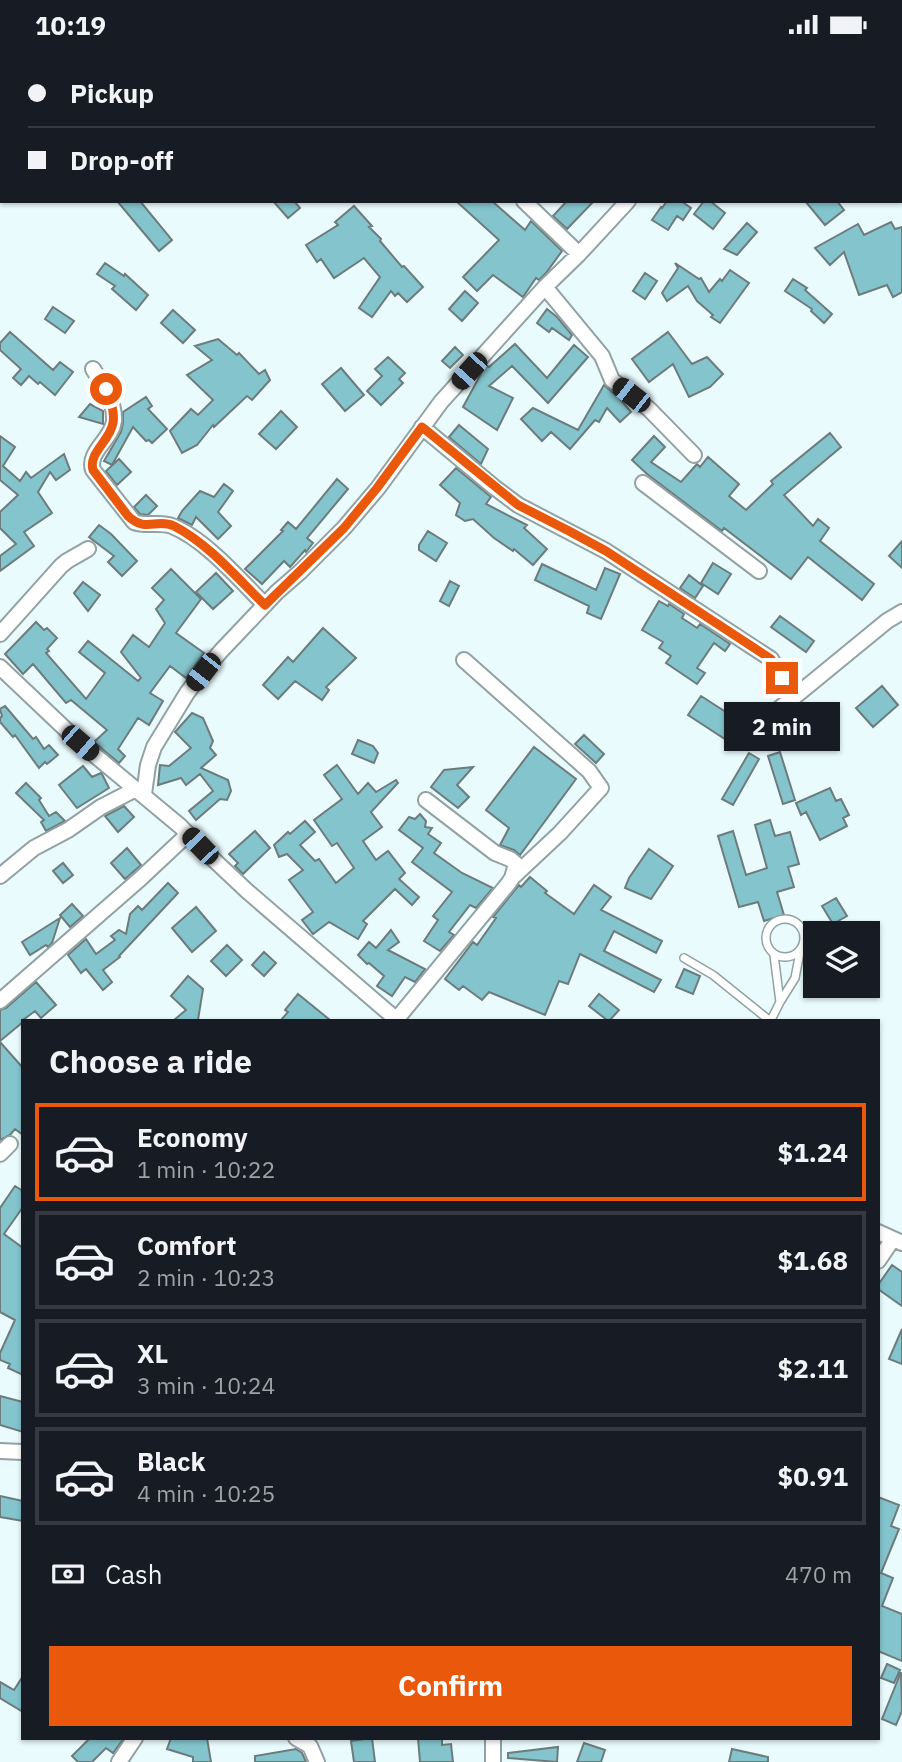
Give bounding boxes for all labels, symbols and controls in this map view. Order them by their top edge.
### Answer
text: 10:19 [35,8,106,42]
text: Pickup [70,76,154,110]
text: Drop-off [70,143,173,177]
car [448,348,491,394]
route start [90,373,122,405]
car [608,374,655,416]
car [182,649,225,695]
route end [766,662,798,694]
callout: 2 min [724,703,840,751]
text: 2 min [752,711,812,741]
car [58,721,103,765]
car [178,824,223,868]
map controls [803,921,880,998]
button: layers [803,921,880,998]
text: Choose a ride [49,1040,252,1082]
text: Economy [137,1120,248,1154]
icon: car [53,1121,116,1184]
text: $1.24 [778,1135,848,1169]
text: 1 min · 10:22 [137,1154,275,1184]
text: Comfort [137,1228,236,1262]
icon: car [53,1229,116,1292]
text: $1.68 [778,1243,848,1277]
text: 2 min · 10:23 [137,1262,275,1292]
text: XL [137,1336,168,1370]
icon: car [53,1337,116,1400]
text: $2.11 [778,1351,848,1385]
text: 3 min · 10:24 [137,1370,275,1400]
text: Black [137,1444,205,1478]
icon: car [53,1445,116,1508]
text: $0.91 [778,1459,848,1493]
text: 4 min · 10:25 [137,1478,275,1508]
icon: cash [49,1555,87,1593]
text: Cash [105,1557,162,1591]
text: 470 m [785,1559,852,1589]
button: Confirm [49,1646,852,1726]

